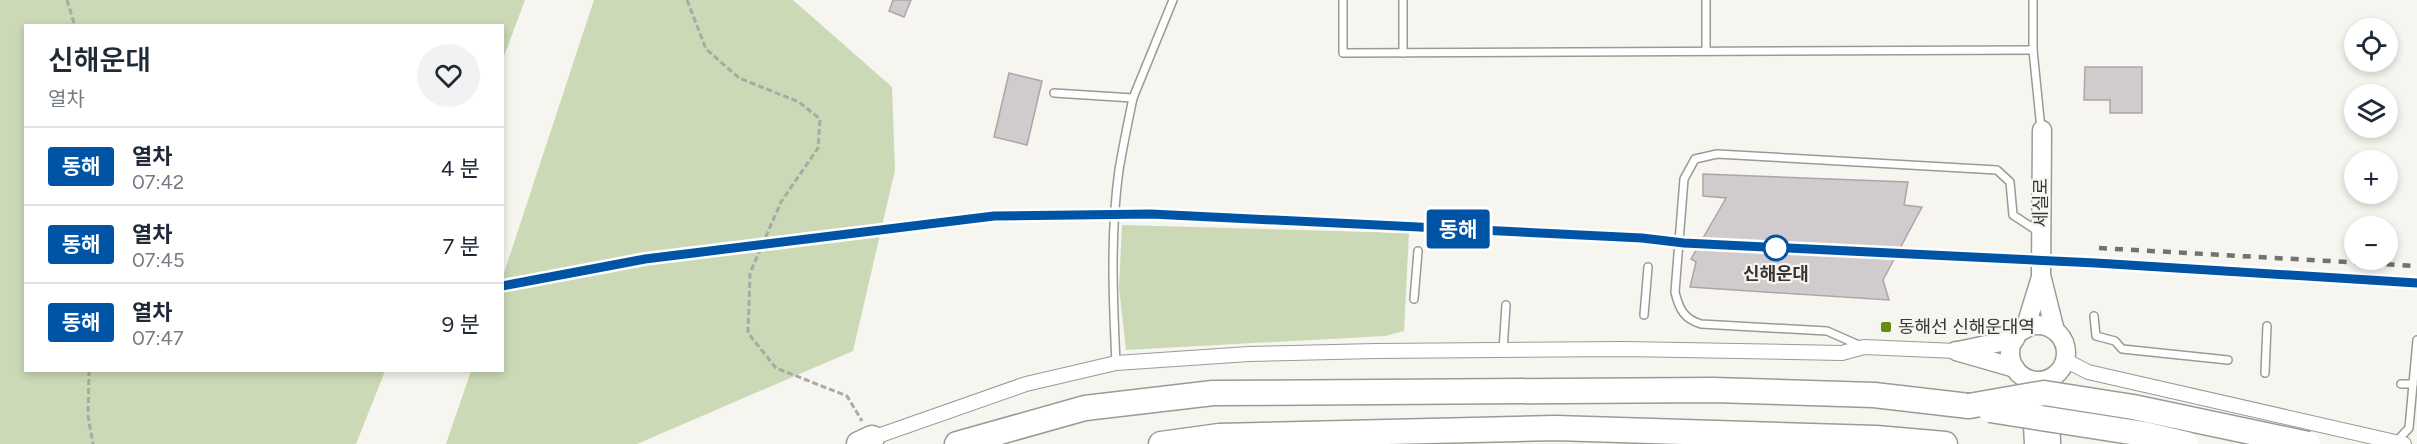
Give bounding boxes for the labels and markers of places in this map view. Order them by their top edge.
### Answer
marker: 신해운대 [1763,235,1789,261]
place label: 신해운대 [1743,263,1809,285]
place label: 동해선 신해운대역 [1898,316,2035,338]
marker: 동해선 신해운대역 [1879,320,1893,334]

